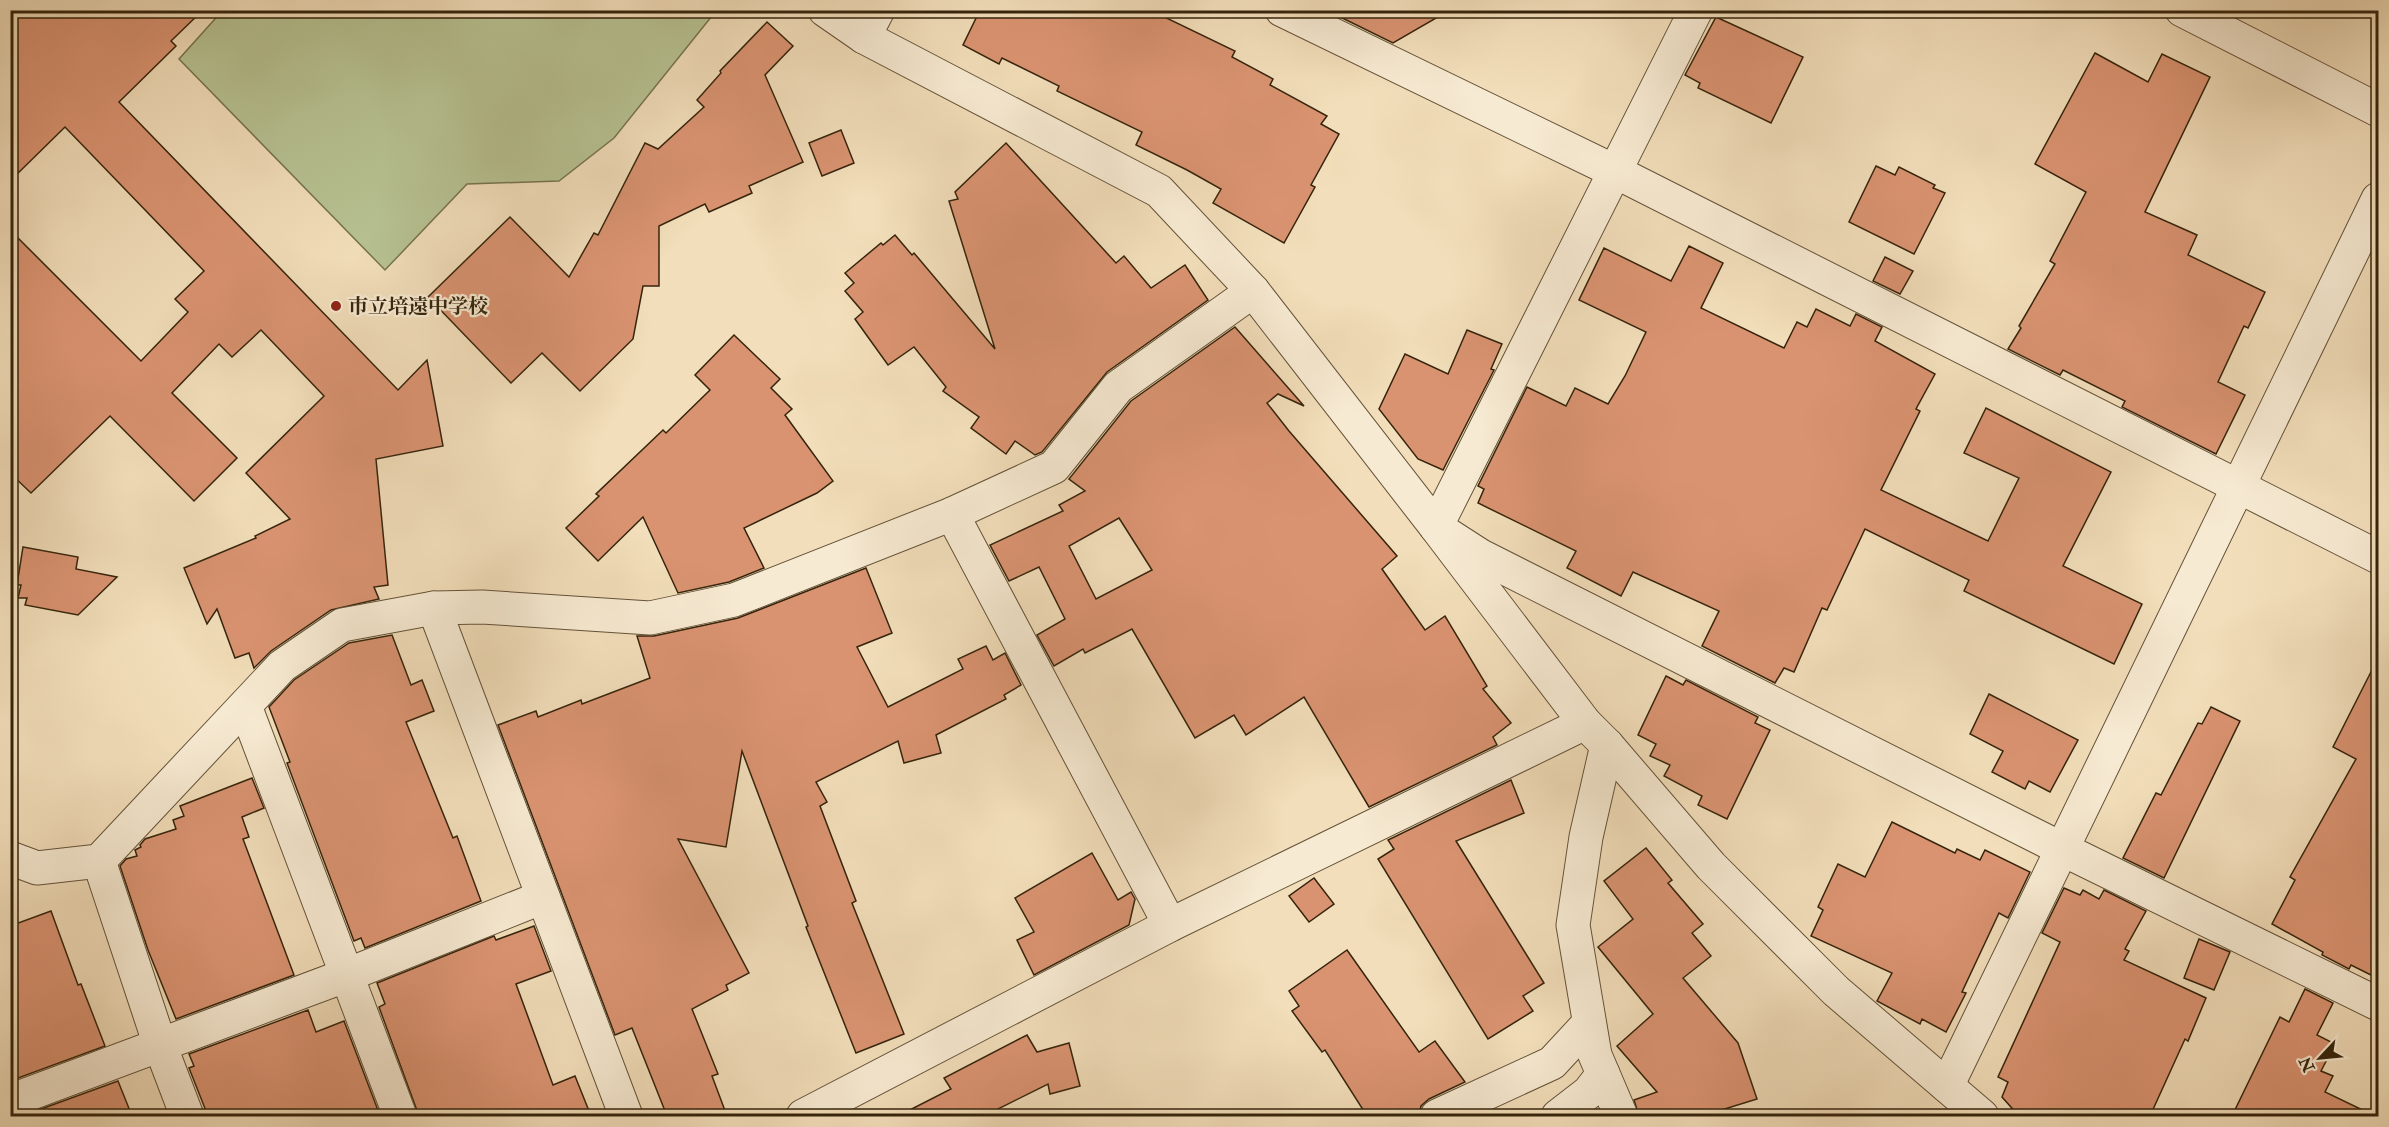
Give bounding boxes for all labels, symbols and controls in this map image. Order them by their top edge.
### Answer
place label: 市立培遠中学校 [348,294,488,319]
marker: 市立培遠中学校 [329,299,343,313]
north arrow [2290,1028,2350,1088]
text: N [2295,1053,2320,1076]

